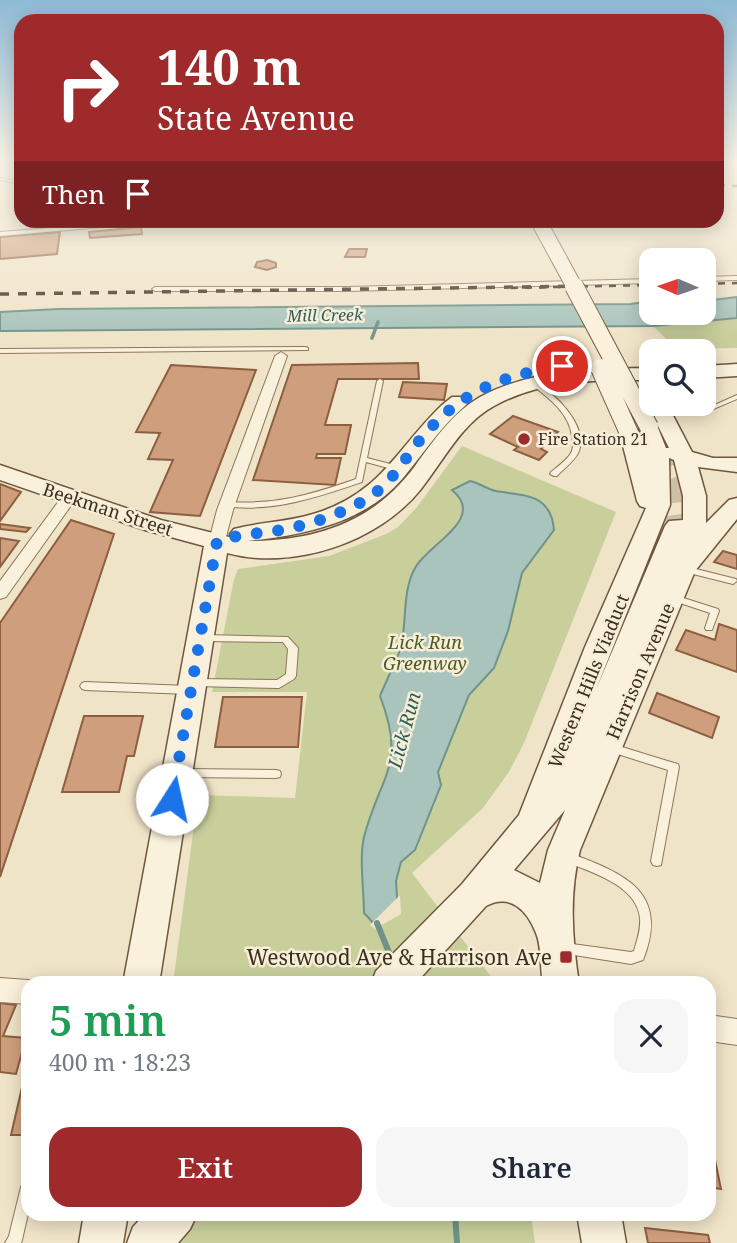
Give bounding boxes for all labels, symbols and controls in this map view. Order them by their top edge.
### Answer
text: 140 m [157,33,301,99]
icon: right [42,42,133,133]
text: State Avenue [157,96,355,139]
icon: arrive [119,175,157,213]
text: Then [42,176,105,212]
north arrow [639,248,716,326]
map controls [639,248,716,416]
water label: Mill Creek [286,303,364,327]
pin [532,336,592,396]
button: search [639,339,716,416]
icon: arrive [543,347,581,385]
place label: Fire Station 21 [538,428,649,450]
marker: Fire Station 21 [516,431,532,447]
street label: Beekman Street [40,477,176,541]
street label: Western Hills Viaduct [542,590,634,772]
street label: Harrison Avenue [600,599,680,743]
park label: Lick Run Greenway [383,630,467,675]
water label: Lick Run [381,688,427,772]
position arrow [135,762,209,836]
place label: Westwood Ave & Harrison Ave [247,943,552,971]
marker: Westwood Ave & Harrison Ave [558,949,574,965]
text: 5 min [49,991,166,1048]
button: close [614,999,688,1073]
text: 400 m · 18:23 [49,1046,191,1078]
button: Exit [49,1127,362,1207]
button: Share [376,1127,688,1207]

